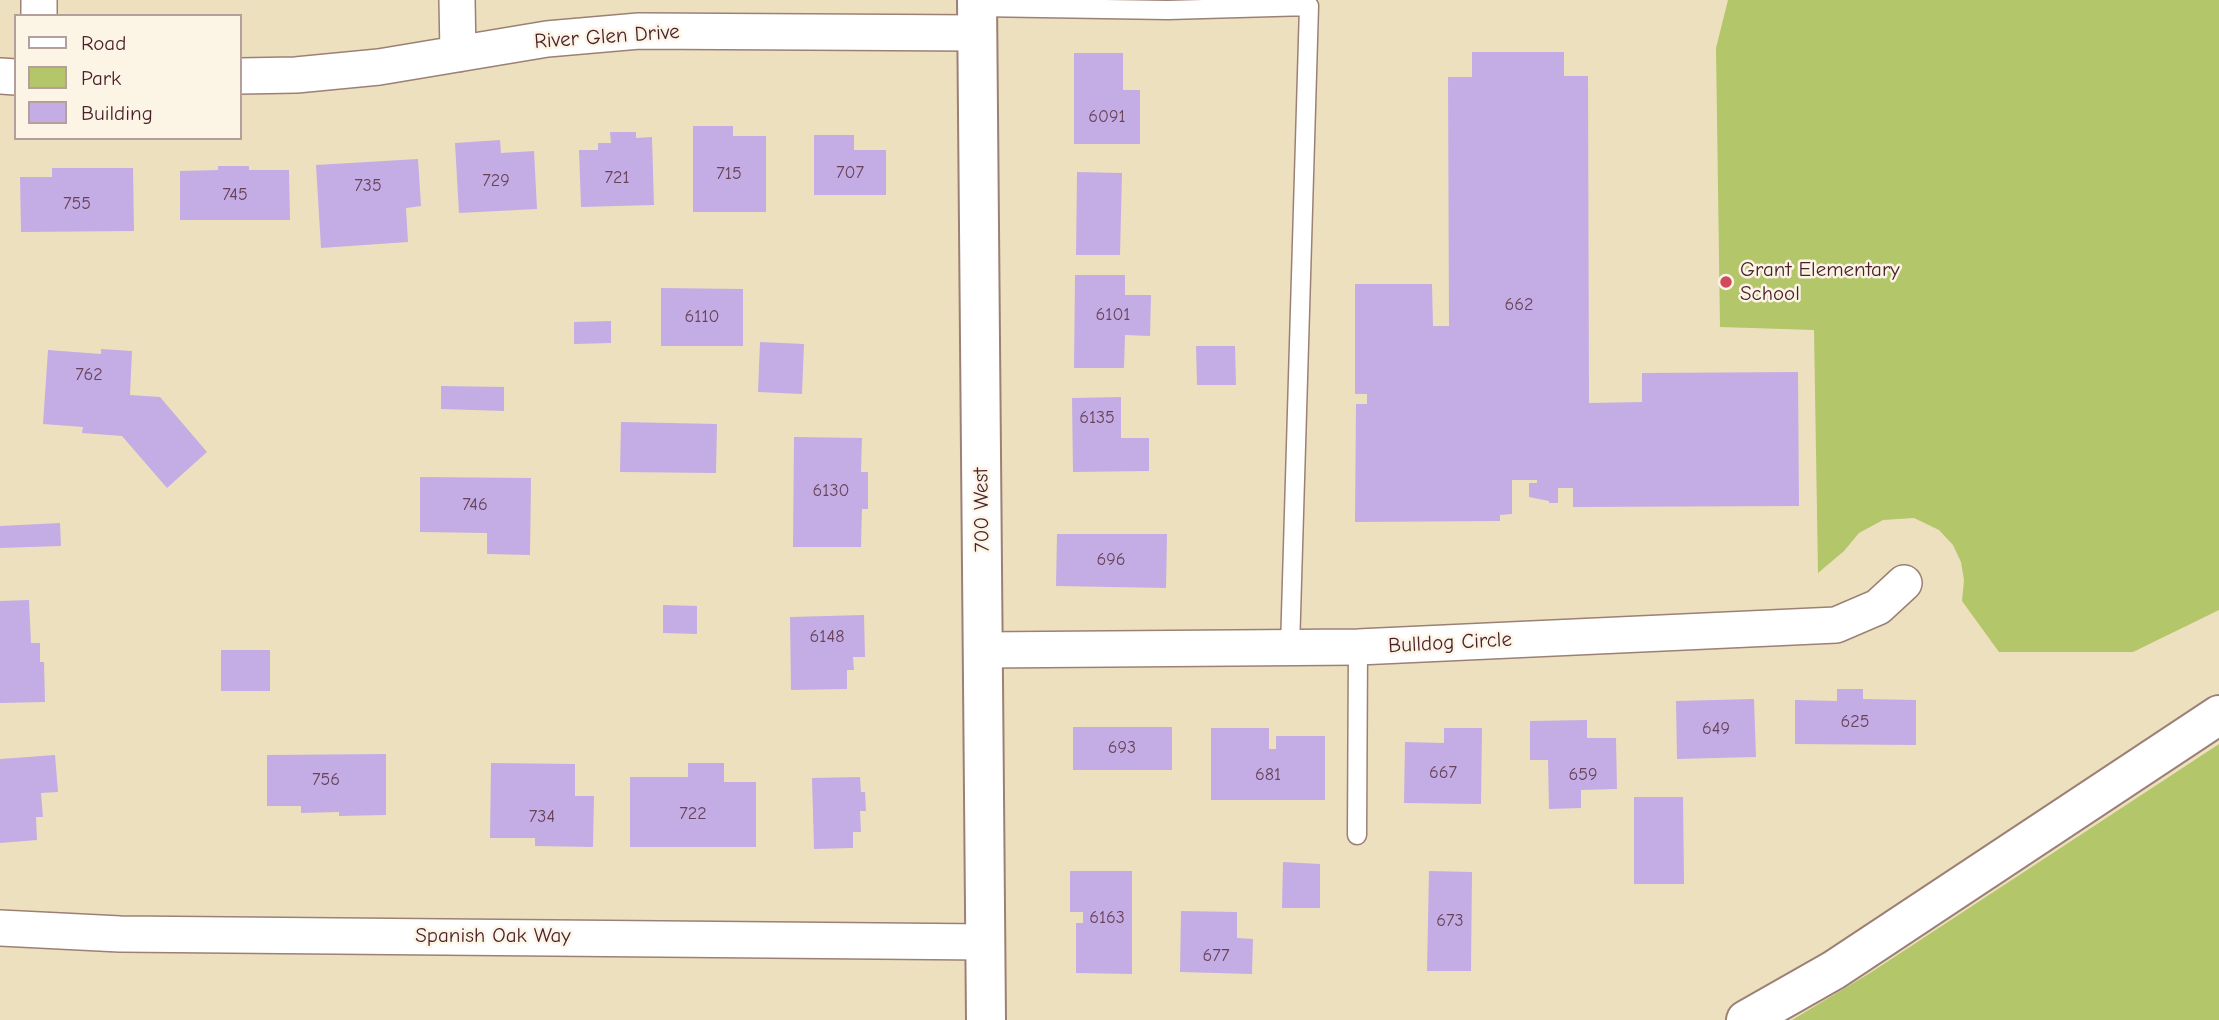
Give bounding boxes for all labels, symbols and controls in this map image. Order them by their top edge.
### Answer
legend [14,14,242,140]
street label: River Glen Drive [534,19,680,55]
text: Road [81,31,126,55]
text: Park [81,66,121,90]
text: Building [81,101,153,125]
house number: 6091 [1088,106,1126,128]
house number: 707 [836,162,864,184]
house number: 715 [716,163,742,185]
house number: 721 [604,167,630,189]
house number: 729 [482,170,510,192]
house number: 735 [354,175,382,197]
house number: 745 [222,184,248,206]
house number: 755 [63,193,91,215]
place label: Grant Elementary School [1740,257,1900,307]
marker: Grant Elementary School [1718,274,1734,290]
house number: 662 [1505,294,1533,316]
house number: 6101 [1096,304,1130,326]
house number: 6110 [685,306,719,328]
house number: 762 [75,364,103,386]
house number: 6135 [1079,407,1115,429]
street label: 700 West [969,468,995,552]
house number: 6130 [813,480,849,502]
house number: 746 [462,494,488,516]
house number: 696 [1096,549,1126,571]
house number: 6148 [810,626,844,648]
street label: Bulldog Circle [1387,627,1513,659]
house number: 625 [1841,711,1869,733]
house number: 649 [1702,718,1730,740]
house number: 693 [1108,737,1136,759]
house number: 667 [1429,762,1457,784]
house number: 681 [1255,764,1281,786]
house number: 659 [1568,764,1598,786]
house number: 756 [312,769,340,791]
house number: 722 [679,803,707,825]
house number: 734 [529,806,555,828]
house number: 6163 [1089,907,1125,929]
house number: 673 [1436,910,1464,932]
street label: Spanish Oak Way [415,923,571,949]
house number: 677 [1203,945,1229,967]

